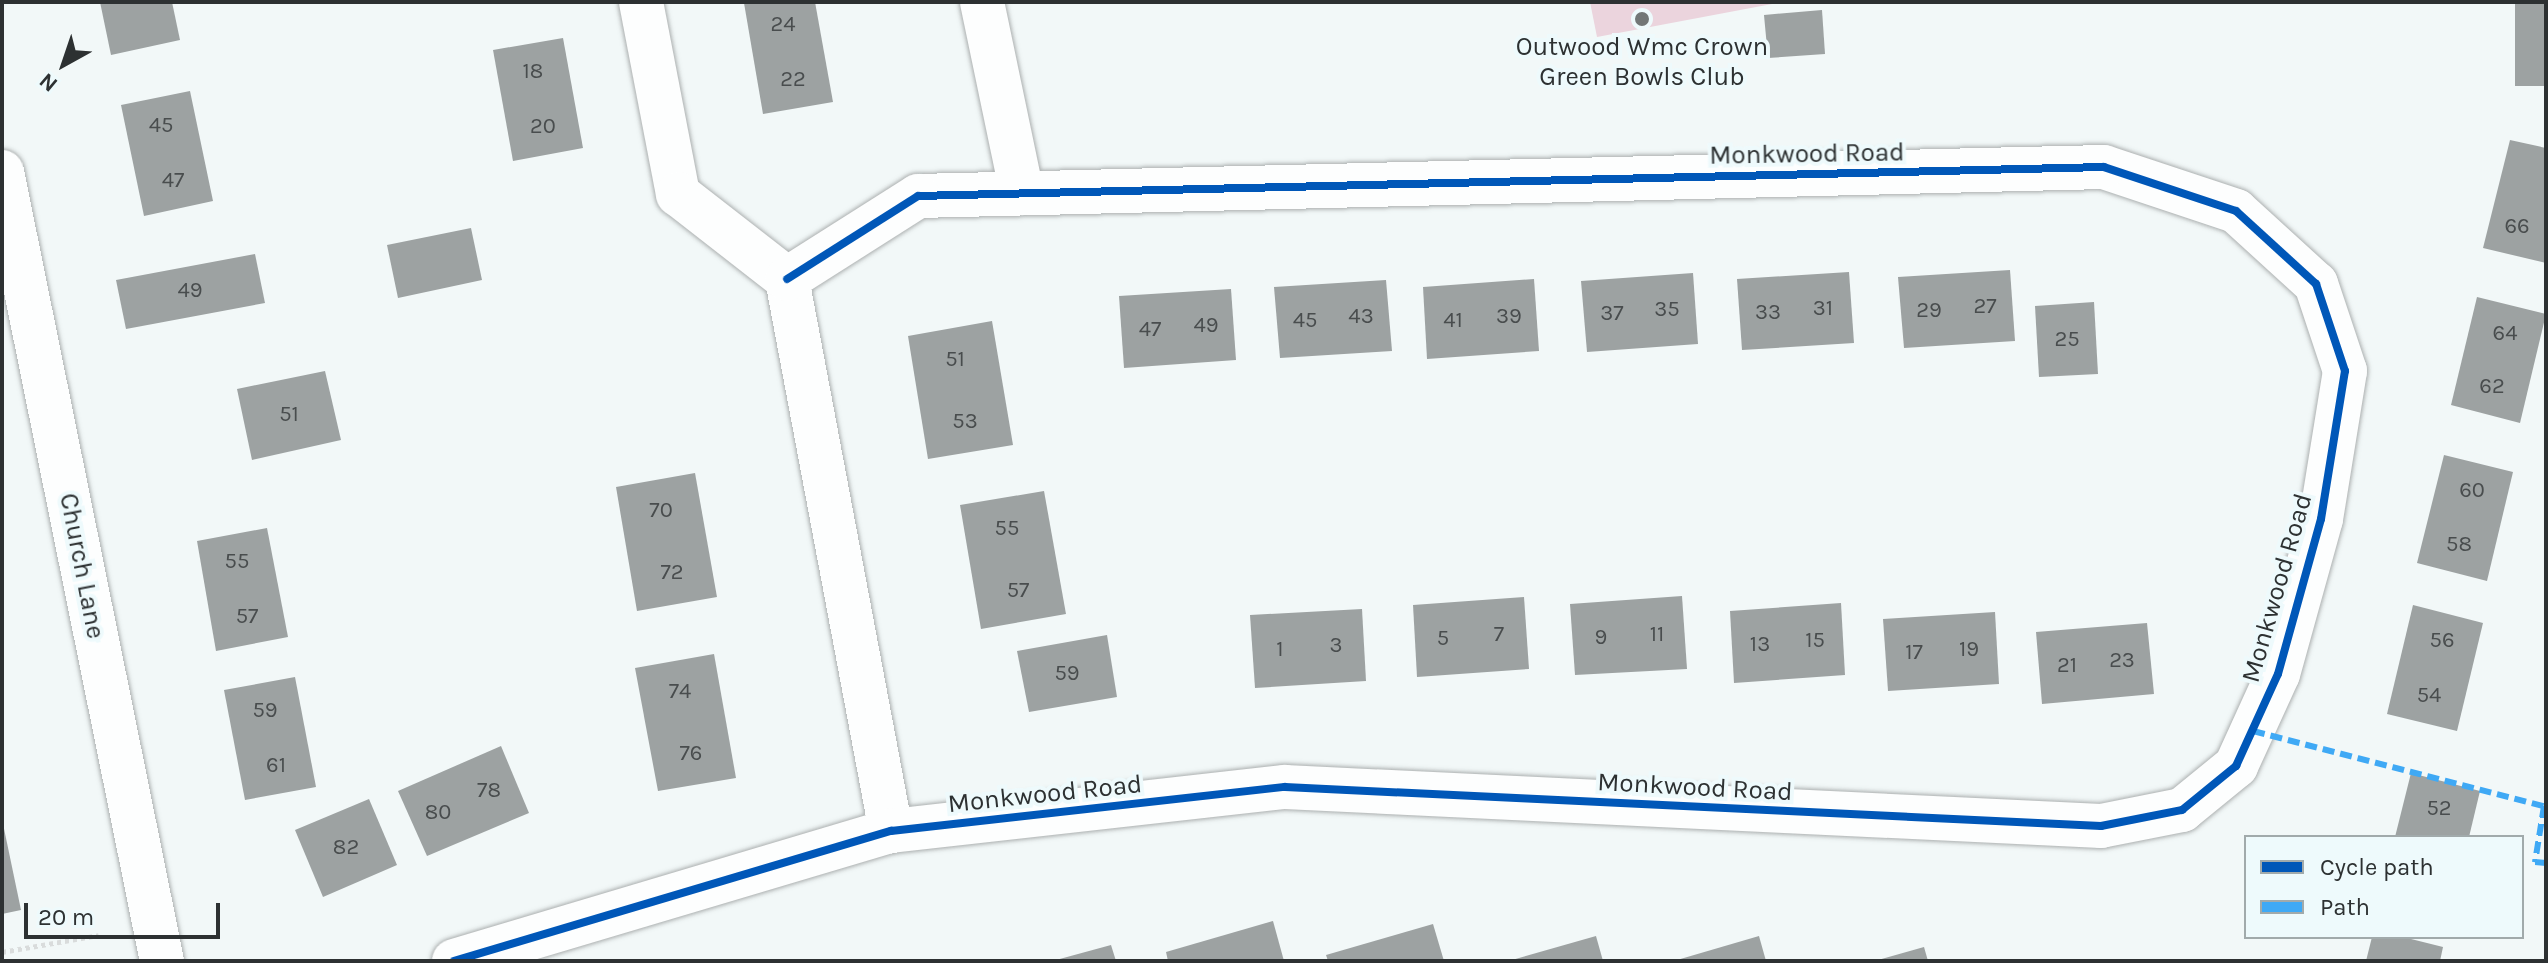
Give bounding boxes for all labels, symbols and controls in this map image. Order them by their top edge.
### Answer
marker: Outwood Wmc Crown Green Bowls Club [1633,10,1651,28]
house number: 24 [770,12,796,38]
north arrow [24,24,104,104]
place label: Outwood Wmc Crown Green Bowls Club [1516,31,1768,92]
house number: 18 [523,59,543,85]
text: N [34,67,63,97]
house number: 22 [780,67,806,93]
house number: 45 [149,113,173,139]
house number: 20 [530,114,556,140]
street label: Monkwood Road [1709,137,1905,171]
house number: 47 [162,168,184,194]
house number: 66 [2504,214,2530,240]
house number: 49 [177,278,203,304]
house number: 27 [1973,294,1997,320]
house number: 31 [1813,296,1833,322]
house number: 35 [1654,297,1680,323]
house number: 29 [1916,298,1942,324]
house number: 33 [1755,300,1781,326]
house number: 37 [1600,301,1624,327]
house number: 43 [1348,304,1374,330]
house number: 39 [1496,304,1522,330]
house number: 45 [1293,308,1317,334]
house number: 41 [1443,308,1463,334]
house number: 49 [1193,313,1219,339]
house number: 47 [1139,317,1161,343]
house number: 64 [2493,321,2517,347]
house number: 25 [2054,327,2080,353]
house number: 51 [945,347,965,373]
house number: 62 [2479,374,2505,400]
house number: 51 [279,402,299,428]
house number: 53 [952,409,978,435]
house number: 60 [2459,478,2485,504]
street label: Monkwood Road [2235,490,2319,686]
street label: Church Lane [53,491,111,641]
house number: 70 [649,498,673,524]
house number: 55 [995,516,1019,542]
house number: 58 [2446,532,2472,558]
house number: 55 [225,549,249,575]
house number: 72 [660,560,684,586]
house number: 57 [1007,578,1029,604]
house number: 57 [236,604,258,630]
house number: 7 [1494,622,1504,648]
house number: 11 [1650,622,1664,648]
house number: 9 [1595,625,1607,651]
house number: 5 [1437,626,1449,652]
house number: 15 [1805,628,1825,654]
house number: 56 [2429,628,2455,654]
house number: 13 [1750,632,1770,658]
house number: 3 [1330,633,1342,659]
house number: 1 [1276,637,1284,663]
house number: 19 [1959,637,1979,663]
house number: 17 [1905,640,1923,666]
house number: 23 [2109,648,2135,674]
house number: 21 [2057,653,2077,679]
house number: 59 [1054,661,1080,687]
house number: 74 [669,679,691,705]
house number: 54 [2417,683,2441,709]
house number: 59 [252,698,278,724]
house number: 76 [680,741,702,767]
house number: 61 [266,753,286,779]
street label: Monkwood Road [1597,766,1793,808]
street label: Monkwood Road [946,768,1144,820]
house number: 78 [477,778,501,804]
house number: 52 [2426,796,2452,822]
house number: 80 [425,800,451,826]
house number: 82 [333,835,359,861]
legend [2244,835,2524,939]
text: Cycle path [2320,853,2434,881]
scale bar [28,887,224,937]
text: Path [2320,893,2370,921]
text: 20 m [38,903,94,931]

